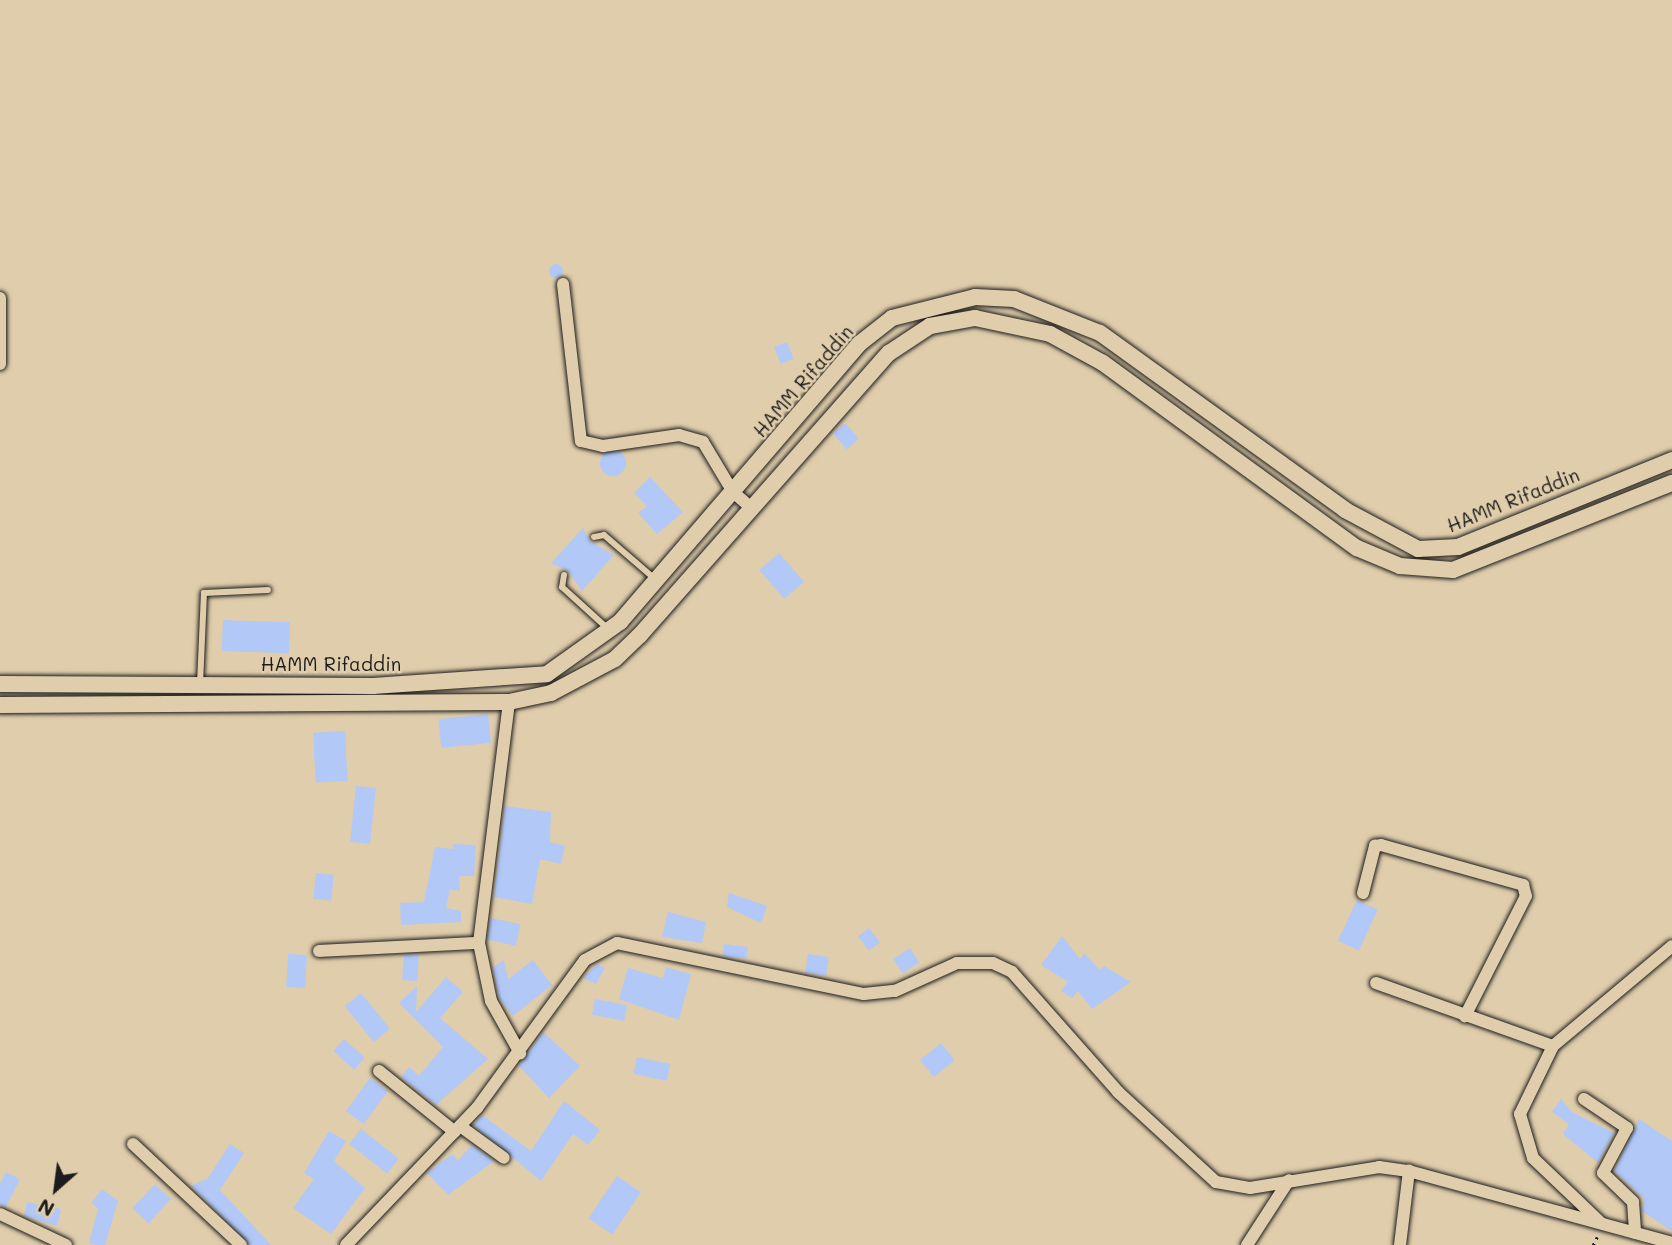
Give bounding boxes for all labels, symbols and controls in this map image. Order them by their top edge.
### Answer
street label: HAMM Rifaddin [748,320,858,442]
street label: HAMM Rifaddin [1443,463,1583,537]
street label: HAMM Rifaddin [261,653,401,675]
north arrow [21,1154,91,1224]
text: N [34,1194,58,1222]

